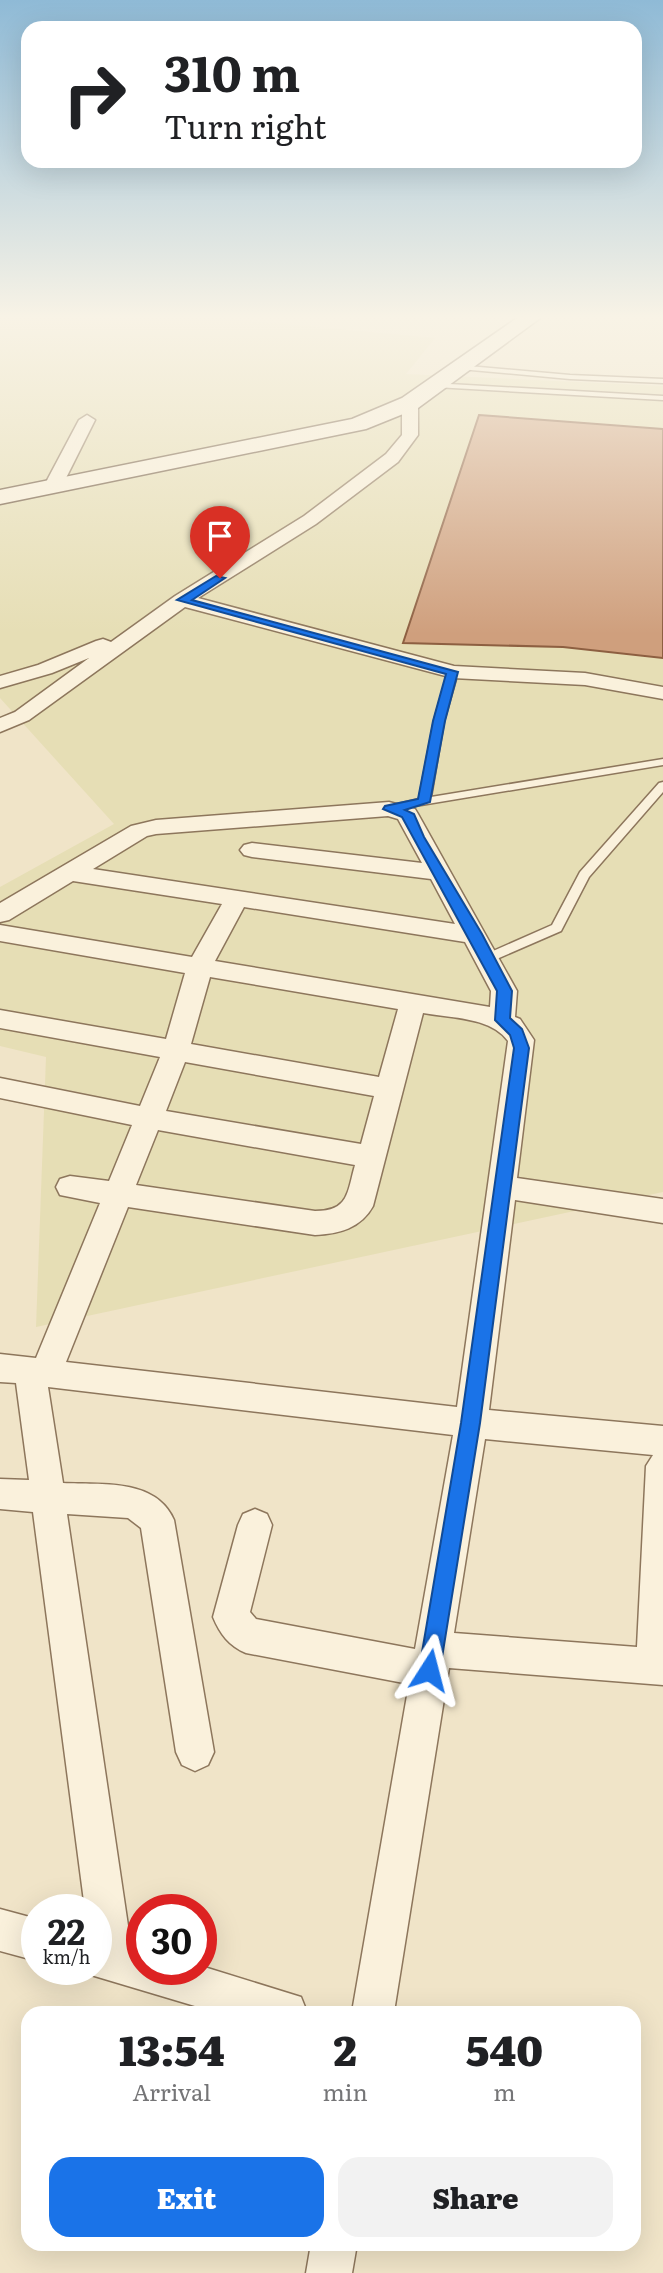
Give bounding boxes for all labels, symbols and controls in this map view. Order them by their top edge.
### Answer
text: 310 m [164,34,300,107]
icon: right [49,49,140,140]
text: Turn right [164,101,326,149]
pin [190,506,250,578]
icon: arrive [201,517,239,555]
position arrow [392,1633,466,1707]
speed limit sign: 30 [126,1894,217,1985]
text: 22 [48,1904,85,1956]
text: km/h [43,1943,90,1970]
text: 13:54 [119,2017,224,2079]
text: 2 [333,2017,357,2079]
text: 540 [466,2017,543,2079]
text: Arrival [133,2074,211,2108]
text: min [323,2074,368,2108]
text: m [493,2074,516,2108]
button: Exit [49,2157,324,2237]
button: Share [338,2157,613,2237]

